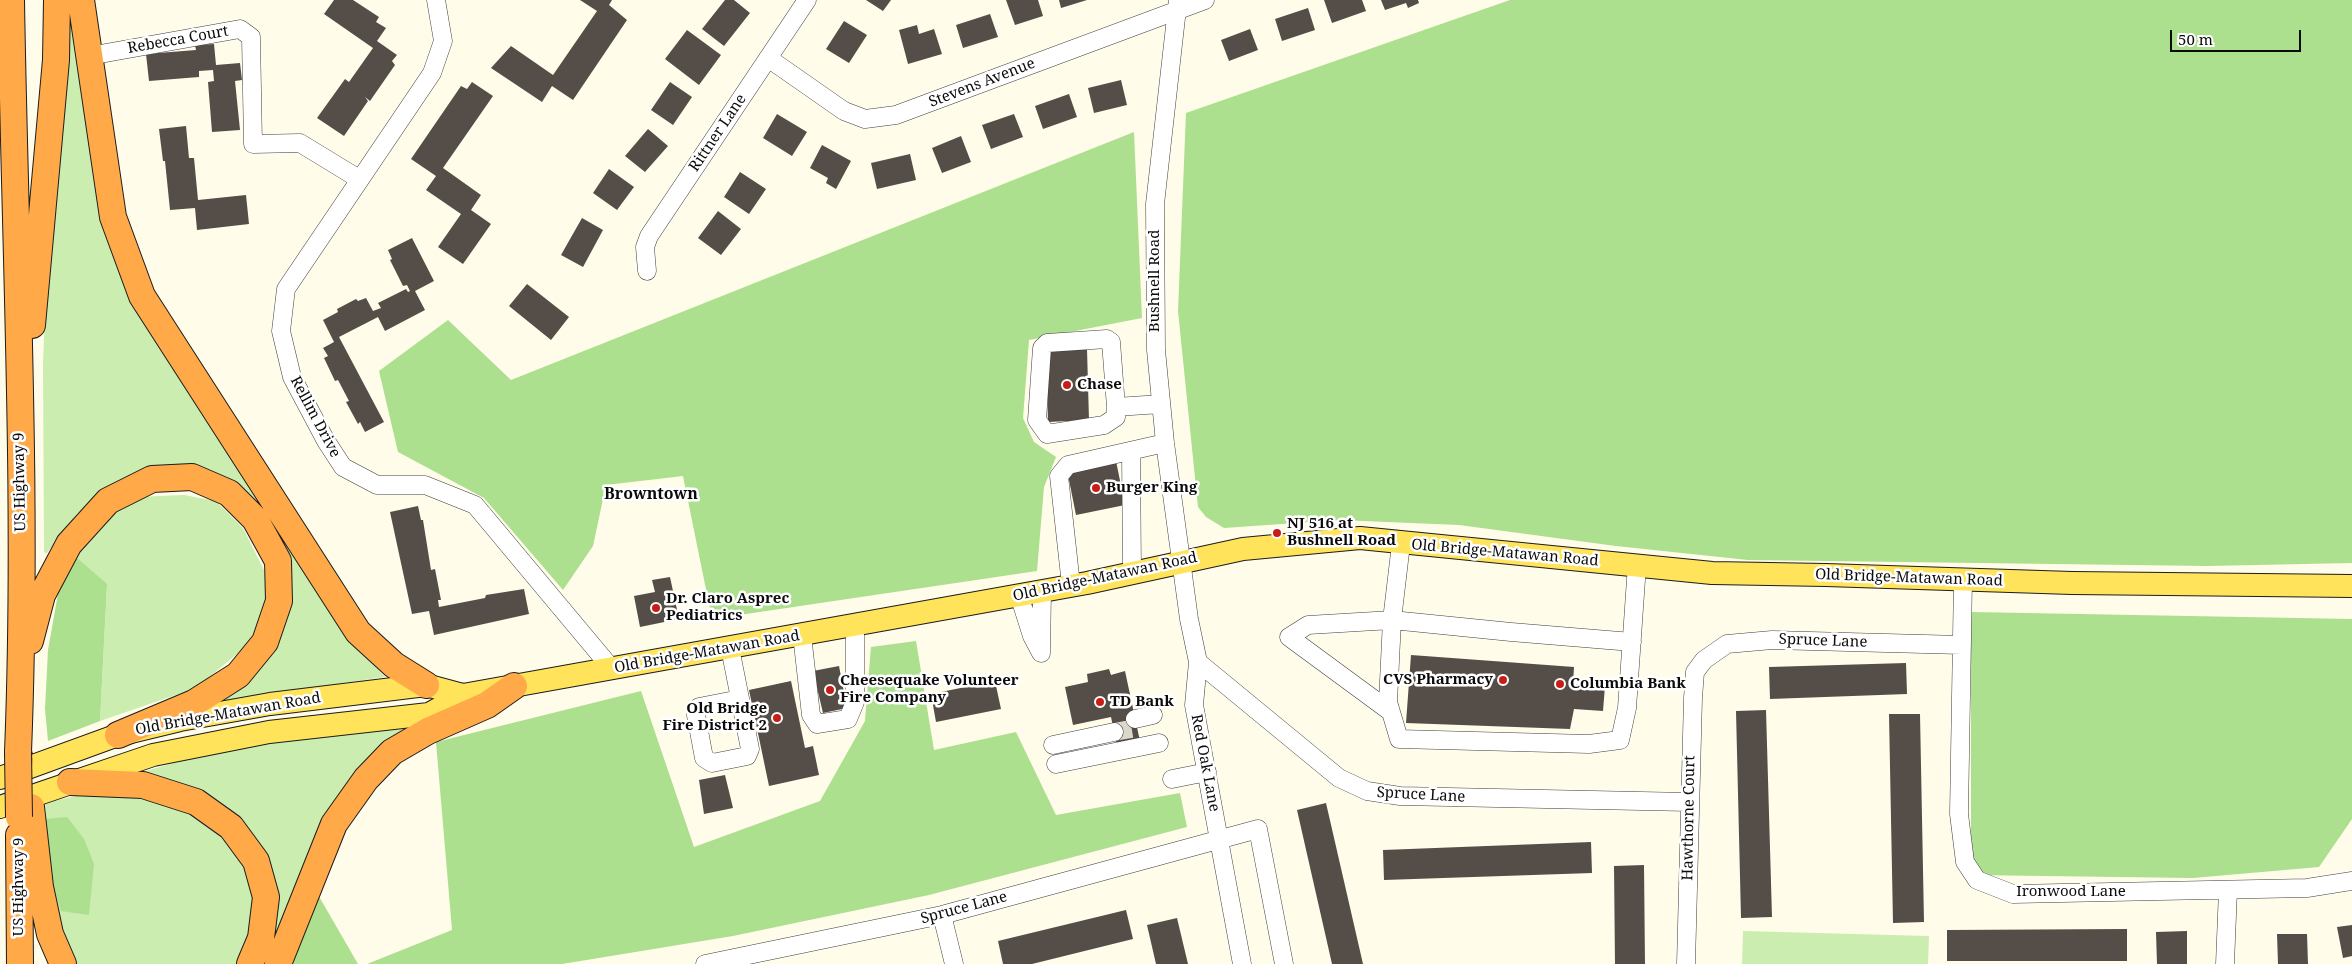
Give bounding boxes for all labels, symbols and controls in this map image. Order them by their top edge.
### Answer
scale bar [2172,20,2303,52]
street label: Rebecca Court [126,22,230,58]
text: 50 m [2178,29,2213,49]
street label: Stevens Avenue [926,55,1038,111]
street label: Rittner Lane [686,91,750,175]
street label: Bushnell Road [1146,230,1164,332]
street label: Rellim Drive [286,373,344,461]
place label: Chase [1077,376,1122,394]
marker: Chase [1061,379,1073,391]
street label: US Highway 9 [10,432,30,532]
place label: Burger King [1106,479,1197,497]
marker: Burger King [1090,482,1102,494]
district label: Browntown [604,484,698,504]
place label: NJ 516 at Bushnell Road [1287,515,1396,550]
marker: NJ 516 at Bushnell Road [1271,527,1283,539]
street label: Old Bridge-Matawan Road [1411,536,1599,570]
street label: Old Bridge-Matawan Road [1011,549,1199,605]
street label: Old Bridge-Matawan Road [1815,566,2003,590]
place label: Dr. Claro Asprec Pediatrics [666,590,789,625]
marker: Dr. Claro Asprec Pediatrics [650,602,662,614]
street label: Old Bridge-Matawan Road [613,627,801,677]
street label: Spruce Lane [1778,630,1868,652]
place label: CVS Pharmacy [1383,671,1493,689]
place label: Cheesequake Volunteer Fire Company [840,672,1019,707]
marker: CVS Pharmacy [1497,674,1509,686]
place label: Columbia Bank [1570,675,1686,693]
marker: Columbia Bank [1554,678,1566,690]
marker: Cheesequake Volunteer Fire Company [824,684,836,696]
street label: Old Bridge-Matawan Road [134,689,322,739]
place label: TD Bank [1110,693,1174,711]
marker: TD Bank [1094,696,1106,708]
place label: Old Bridge Fire District 2 [663,700,767,735]
marker: Old Bridge Fire District 2 [771,712,783,724]
street label: Red Oak Lane [1187,713,1223,813]
street label: Hawthorne Court [1679,755,1699,881]
street label: Spruce Lane [1376,784,1466,806]
street label: US Highway 9 [10,838,28,936]
street label: Ironwood Lane [2016,883,2126,901]
street label: Spruce Lane [919,888,1009,928]

